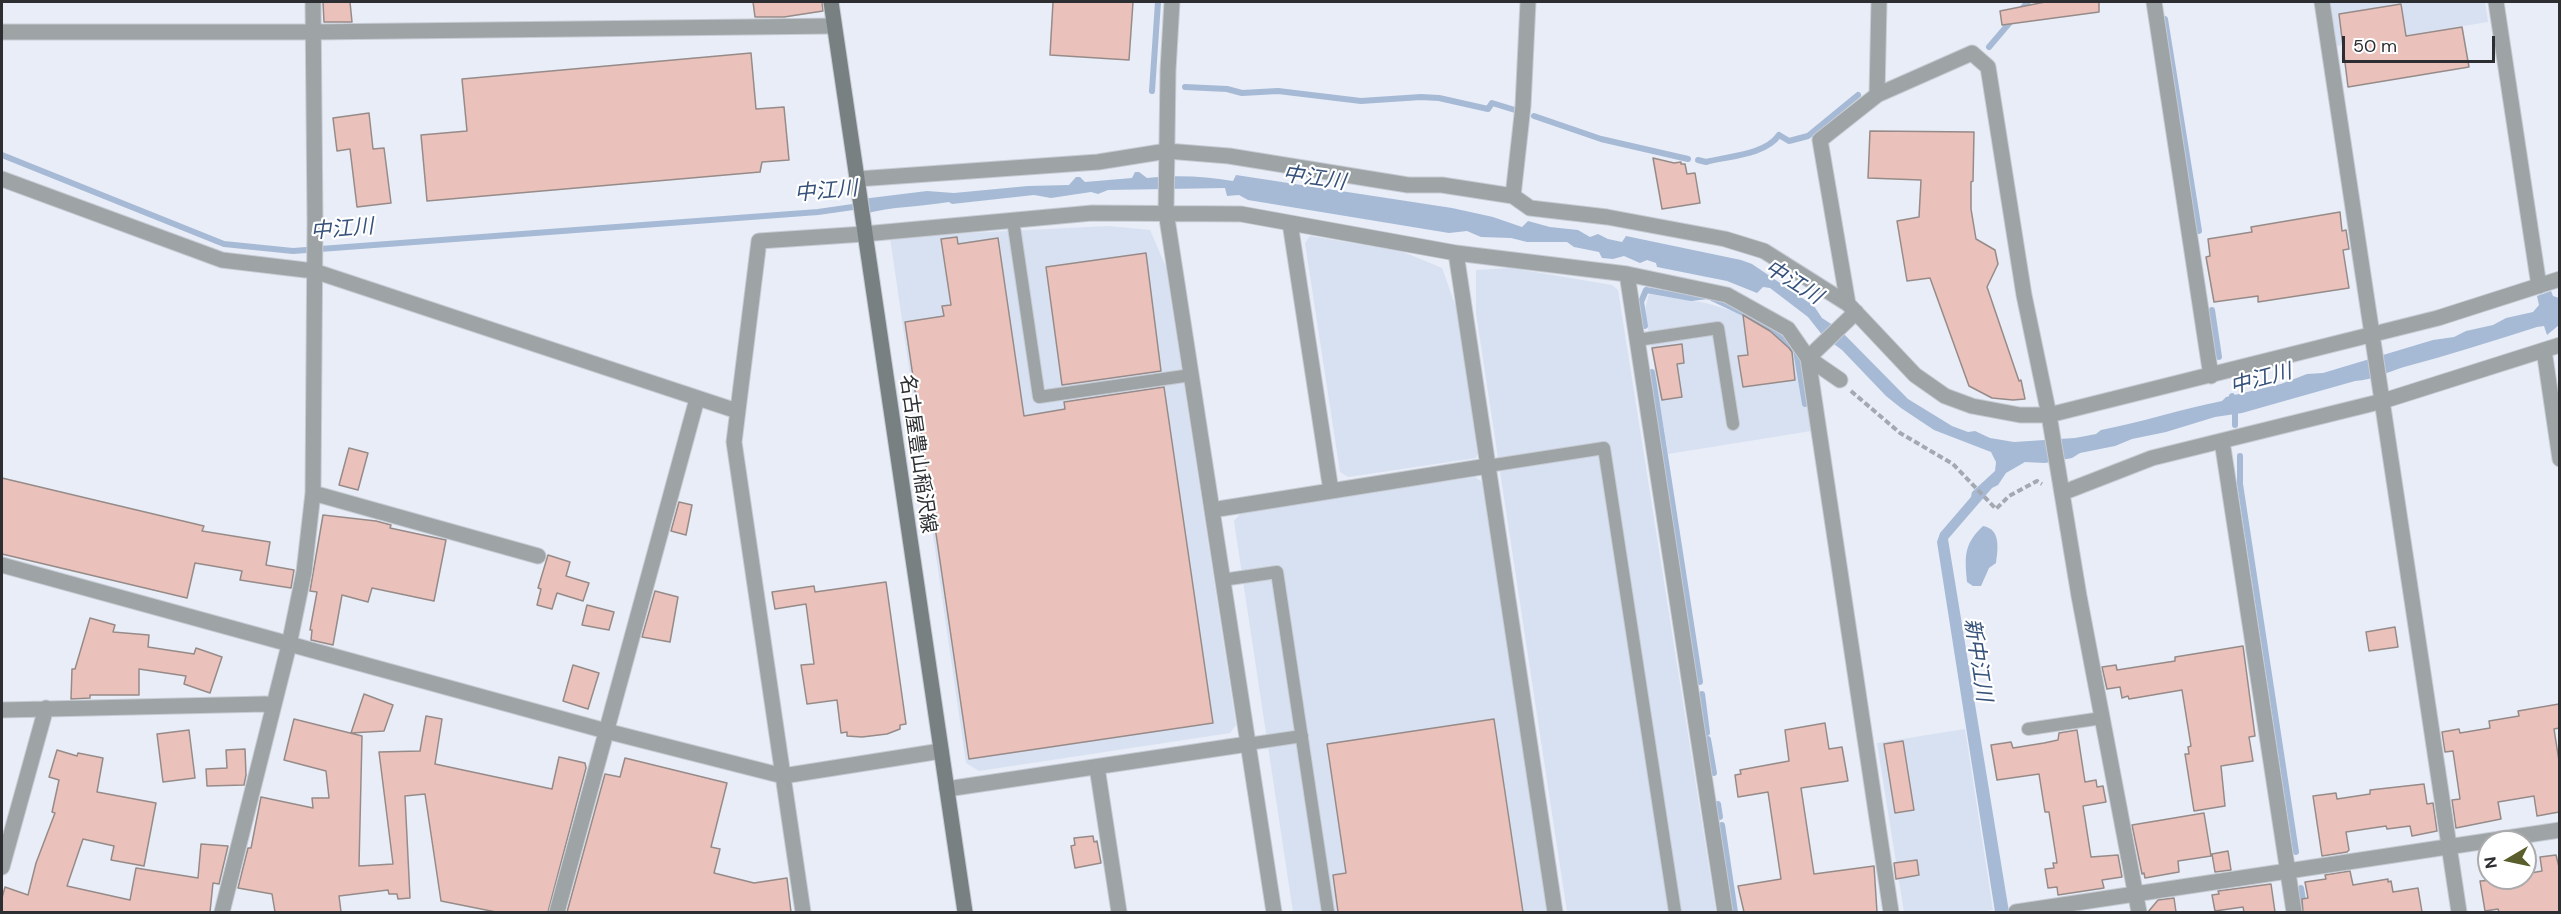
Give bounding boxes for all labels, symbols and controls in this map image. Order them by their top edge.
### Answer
scale bar [2345,24,2498,62]
text: 50 m [2353,34,2397,58]
water label: 中江川 [1281,162,1347,196]
water label: 中江川 [794,177,858,207]
water label: 中江川 [310,215,374,245]
water label: 中江川 [1760,256,1826,310]
water label: 中江川 [2227,360,2295,400]
street label: 名古屋豊山稲沢線 [894,373,940,535]
water label: 新中江川 [1958,617,1996,703]
north arrow [2477,830,2537,890]
text: N [2479,855,2502,870]

